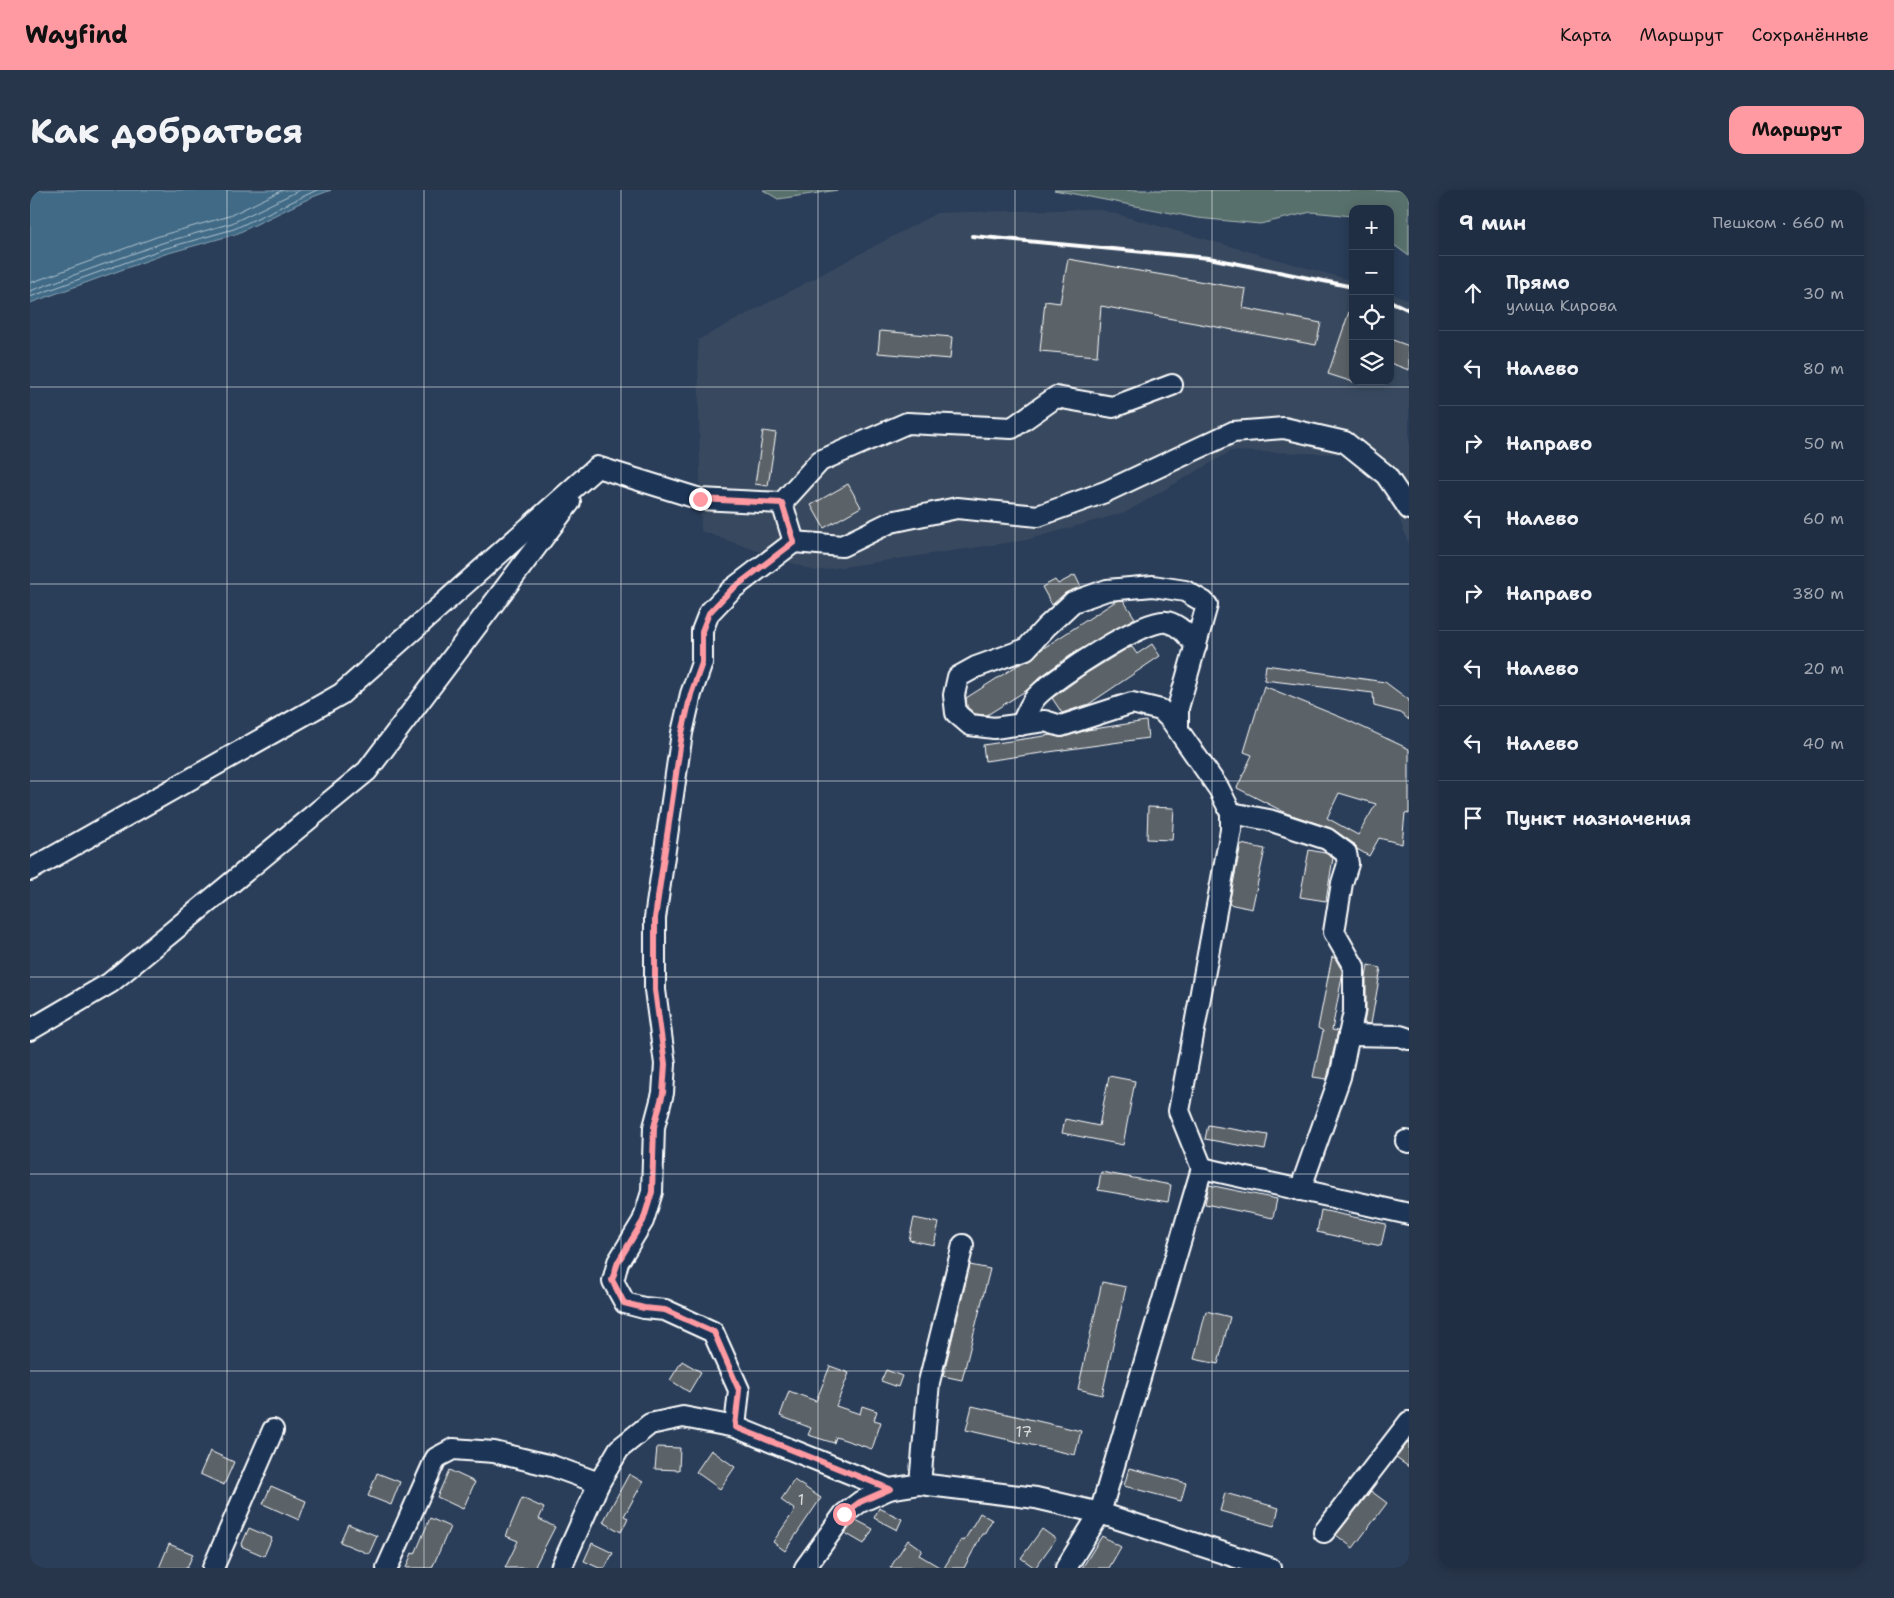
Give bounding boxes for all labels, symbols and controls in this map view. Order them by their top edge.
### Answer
text: Wayfind [25,19,128,51]
text: Карта [1560,23,1611,47]
text: Маршрут [1639,23,1723,47]
text: Сохранённые [1751,23,1869,47]
button: Маршрут [1729,106,1864,154]
text: Как добраться [30,107,303,154]
map controls [1349,205,1394,385]
button: + [1349,205,1394,250]
text: 9 мин [1459,209,1526,237]
text: Пешком · 660 m [1713,212,1844,233]
button: − [1349,250,1394,295]
text: Прямо [1506,270,1570,295]
icon: ahead [1459,279,1487,307]
text: 30 m [1803,283,1844,304]
button: locate [1349,295,1394,340]
text: улица Кирова [1506,295,1617,316]
button: layers [1349,340,1394,385]
icon: left [1459,354,1487,382]
text: Налево [1506,356,1579,381]
text: 80 m [1803,358,1844,379]
icon: right [1459,429,1487,457]
text: Направо [1506,431,1592,456]
text: 50 m [1804,433,1844,454]
route end [689,488,712,511]
icon: left [1459,504,1487,532]
text: Налево [1506,506,1579,531]
text: 60 m [1803,508,1844,529]
icon: right [1459,579,1487,607]
text: Направо [1506,581,1592,606]
text: 380 m [1792,583,1844,604]
icon: left [1459,654,1487,682]
text: Налево [1506,656,1579,681]
text: 20 m [1803,658,1844,679]
icon: left [1459,729,1487,757]
text: Налево [1506,731,1579,756]
text: 40 m [1802,733,1844,754]
icon: arrive [1459,804,1487,832]
text: Пункт назначения [1506,806,1691,831]
house number: 17 [1015,1421,1033,1442]
house number: 1 [798,1489,804,1510]
route start [833,1503,856,1526]

